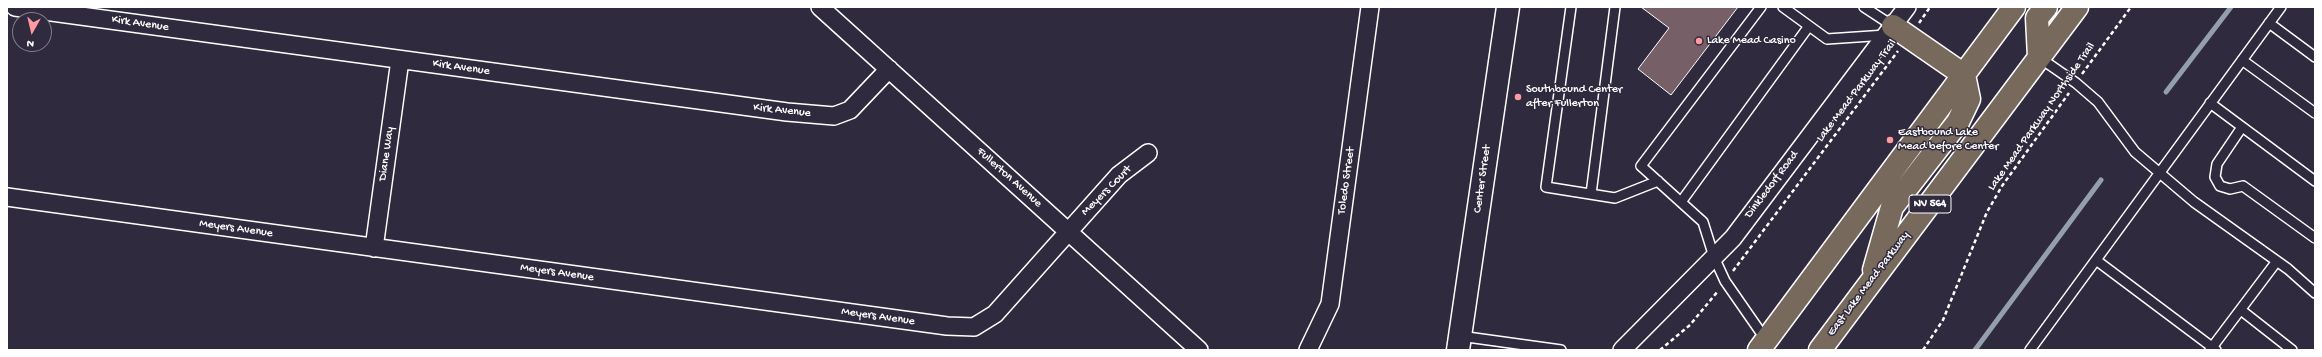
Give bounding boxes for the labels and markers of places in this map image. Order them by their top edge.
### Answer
place label: Lake Mead Casino [1707,34,1796,48]
marker: Lake Mead Casino [1694,36,1704,46]
place label: Southbound Center after Fullerton [1526,83,1622,111]
marker: Southbound Center after Fullerton [1513,92,1523,102]
place label: Eastbound Lake Mead before Center [1898,126,1999,154]
marker: Eastbound Lake Mead before Center [1885,135,1895,145]

